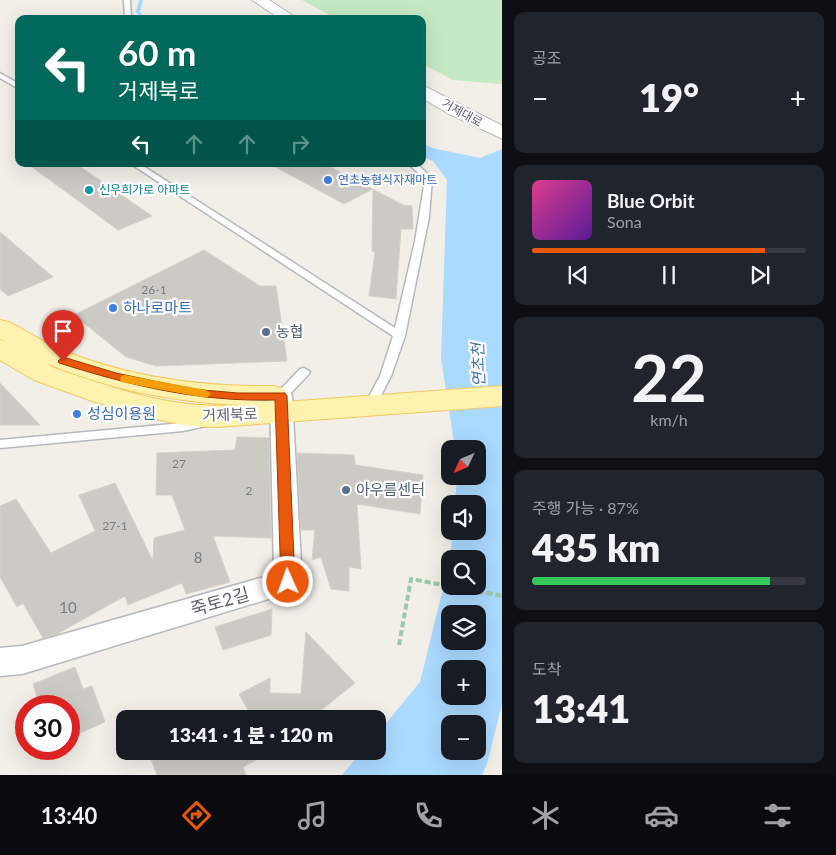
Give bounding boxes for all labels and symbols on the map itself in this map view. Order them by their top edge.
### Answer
street label: 거제대로 [439,95,485,130]
place label: 연초농협식자재마트 [338,172,437,187]
marker: 연초농협식자재마트 [322,174,334,186]
place label: 신우희가로 아파트 [99,182,190,197]
marker: 신우희가로 아파트 [83,184,95,196]
house number: 26-1 [141,282,167,297]
place label: 하나로마트 [123,298,192,316]
marker: 하나로마트 [107,302,119,314]
pin [42,310,84,361]
place label: 농협 [276,322,304,340]
marker: 농협 [260,326,272,338]
water label: 연초천 [467,340,488,387]
place label: 성심이용원 [87,404,156,422]
street label: 거제북로 [202,404,258,424]
marker: 성심이용원 [71,408,83,420]
north arrow [441,440,486,485]
house number: 27 [172,456,186,471]
place label: 아우름센터 [356,480,425,498]
house number: 2 [246,483,253,498]
marker: 아우름센터 [340,484,352,496]
house number: 27-1 [102,518,128,533]
house number: 8 [194,548,202,566]
position arrow [261,555,313,607]
street label: 죽토2길 [188,582,252,620]
house number: 10 [59,598,77,616]
speed limit sign: 30 [15,695,80,760]

